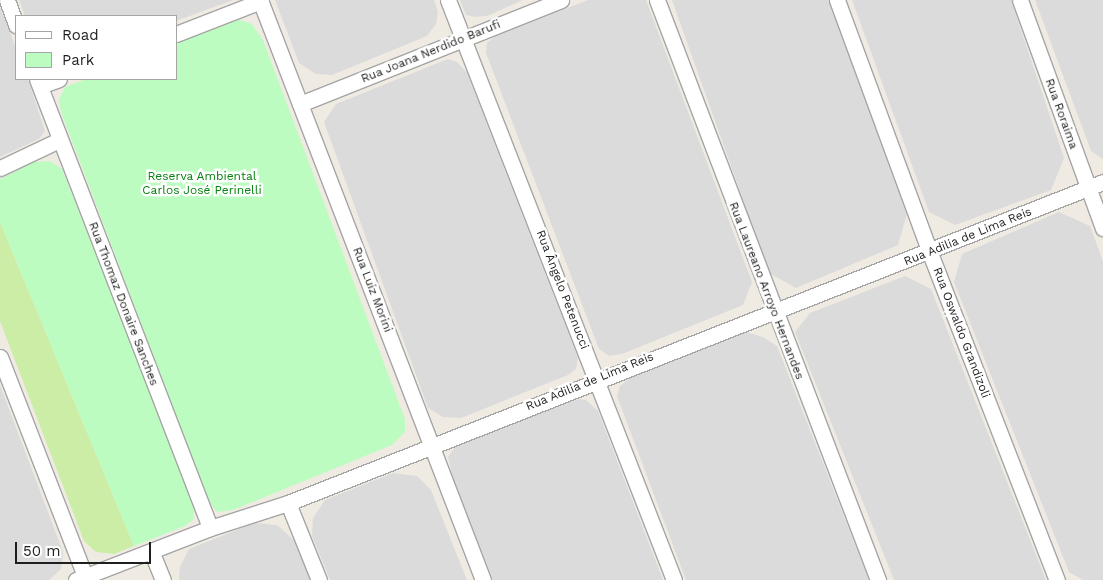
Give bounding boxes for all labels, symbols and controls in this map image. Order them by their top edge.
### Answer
legend [15,15,178,80]
street label: Rua Joana Nerdido Barufi [359,17,503,87]
text: Road [62,26,99,44]
text: Park [62,51,94,69]
street label: Rua Roraima [1042,77,1080,151]
park label: Reserva Ambiental Carlos José Perinelli [142,170,262,198]
street label: Rua Laureano Arroyo Hernandes [725,200,807,382]
street label: Rua Adilia de Lima Reis [901,205,1035,269]
street label: Rua Thomaz Donaire Sanches [85,220,161,388]
street label: Rua Ângelo Petenucci [532,228,592,352]
street label: Rua Luiz Morini [349,245,395,335]
street label: Rua Oswaldo Grandizoli [929,266,993,400]
street label: Rua Adilia de Lima Reis [523,350,657,414]
scale bar [18,532,154,564]
text: 50 m [23,542,60,560]

